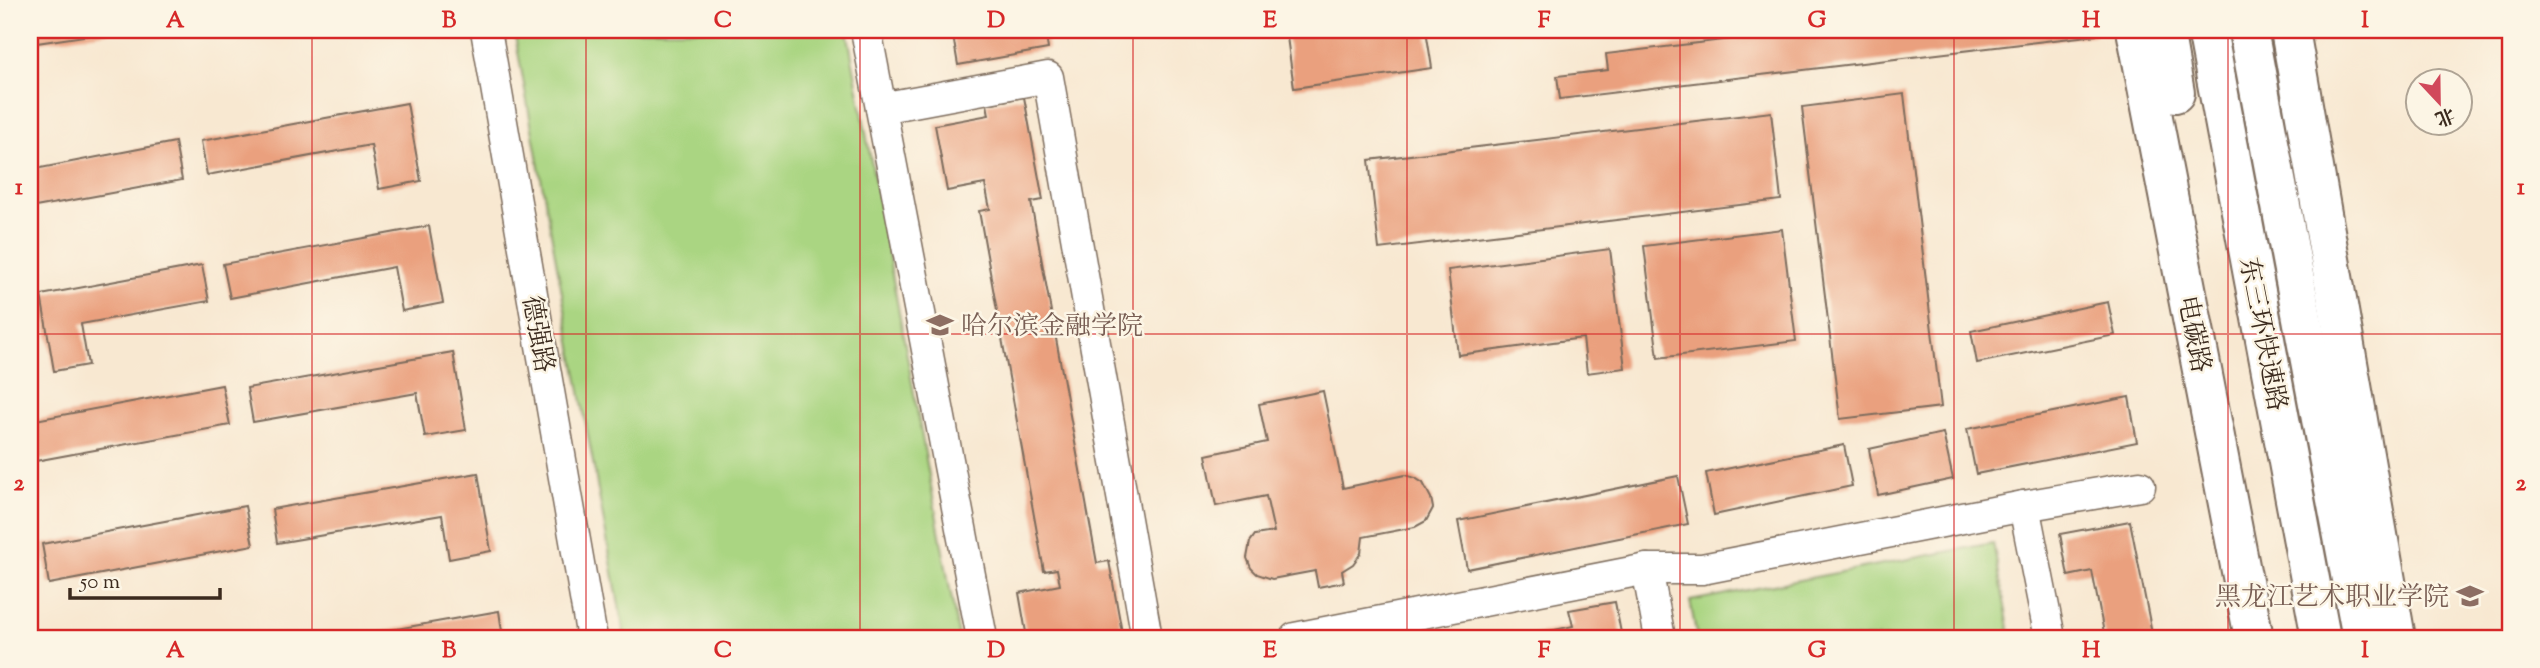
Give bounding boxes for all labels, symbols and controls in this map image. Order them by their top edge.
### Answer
text: A [166,5,185,38]
text: B [442,5,457,38]
text: C [714,5,732,38]
text: D [987,5,1005,38]
text: E [1263,5,1277,38]
text: F [1538,5,1551,38]
text: G [1808,5,1827,38]
text: H [2082,5,2101,38]
text: I [2361,5,2369,38]
north arrow [2404,66,2474,136]
text: 北 [2431,99,2458,132]
text: 1 [15,172,23,205]
text: 1 [2517,172,2525,205]
street label: 东三环快速路 [2229,254,2295,415]
street label: 德强路 [512,293,562,376]
street label: 电碳路 [2167,293,2218,376]
place label: 哈尔滨金融学院 [961,309,1143,346]
school or university icon: 哈尔滨金融学院 [925,310,955,340]
text: 2 [14,468,25,501]
text: 2 [2516,468,2527,501]
scale bar [70,556,220,600]
text: 50 m [79,568,120,598]
place label: 黑龙江艺术职业学院 [2215,580,2449,617]
school or university icon: 黑龙江艺术职业学院 [2455,581,2485,611]
text: A [166,635,185,668]
text: B [442,635,457,668]
text: C [714,635,732,668]
text: D [987,635,1005,668]
text: E [1263,635,1277,668]
text: F [1538,635,1551,668]
text: G [1808,635,1827,668]
text: H [2082,635,2101,668]
text: I [2361,635,2369,668]

